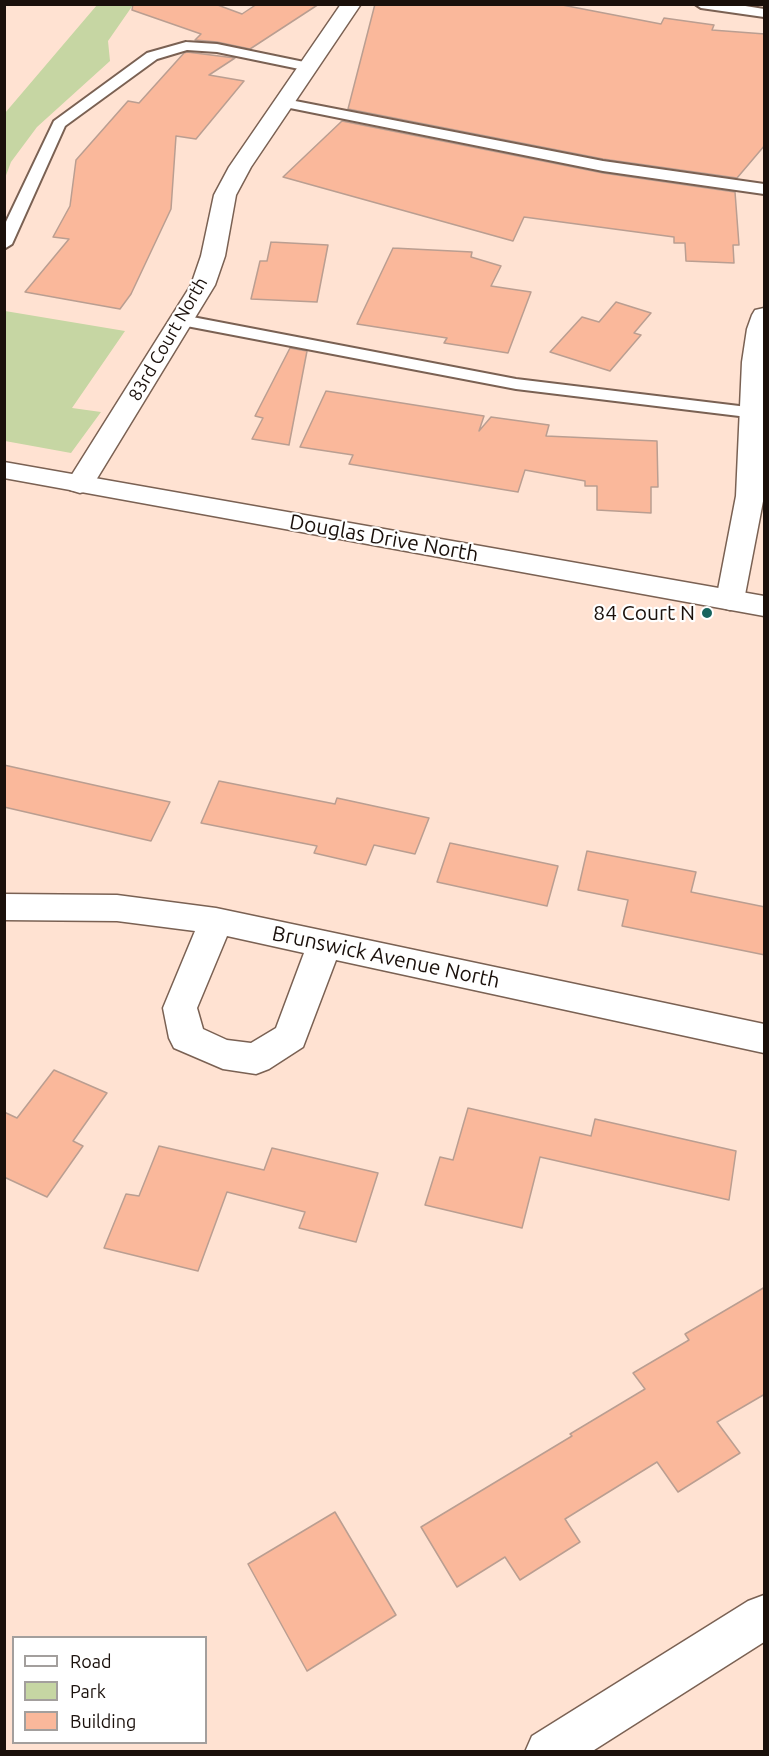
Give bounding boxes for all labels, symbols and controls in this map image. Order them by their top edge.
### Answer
street label: 83rd Court North [124,273,212,405]
street label: Douglas Drive North [288,509,480,567]
place label: 84 Court N [593,600,695,626]
marker: 84 Court N [700,606,714,620]
street label: Brunswick Avenue North [270,921,502,993]
legend [12,1636,207,1744]
text: Road [70,1651,112,1671]
text: Park [70,1681,106,1701]
text: Building [70,1711,136,1731]

